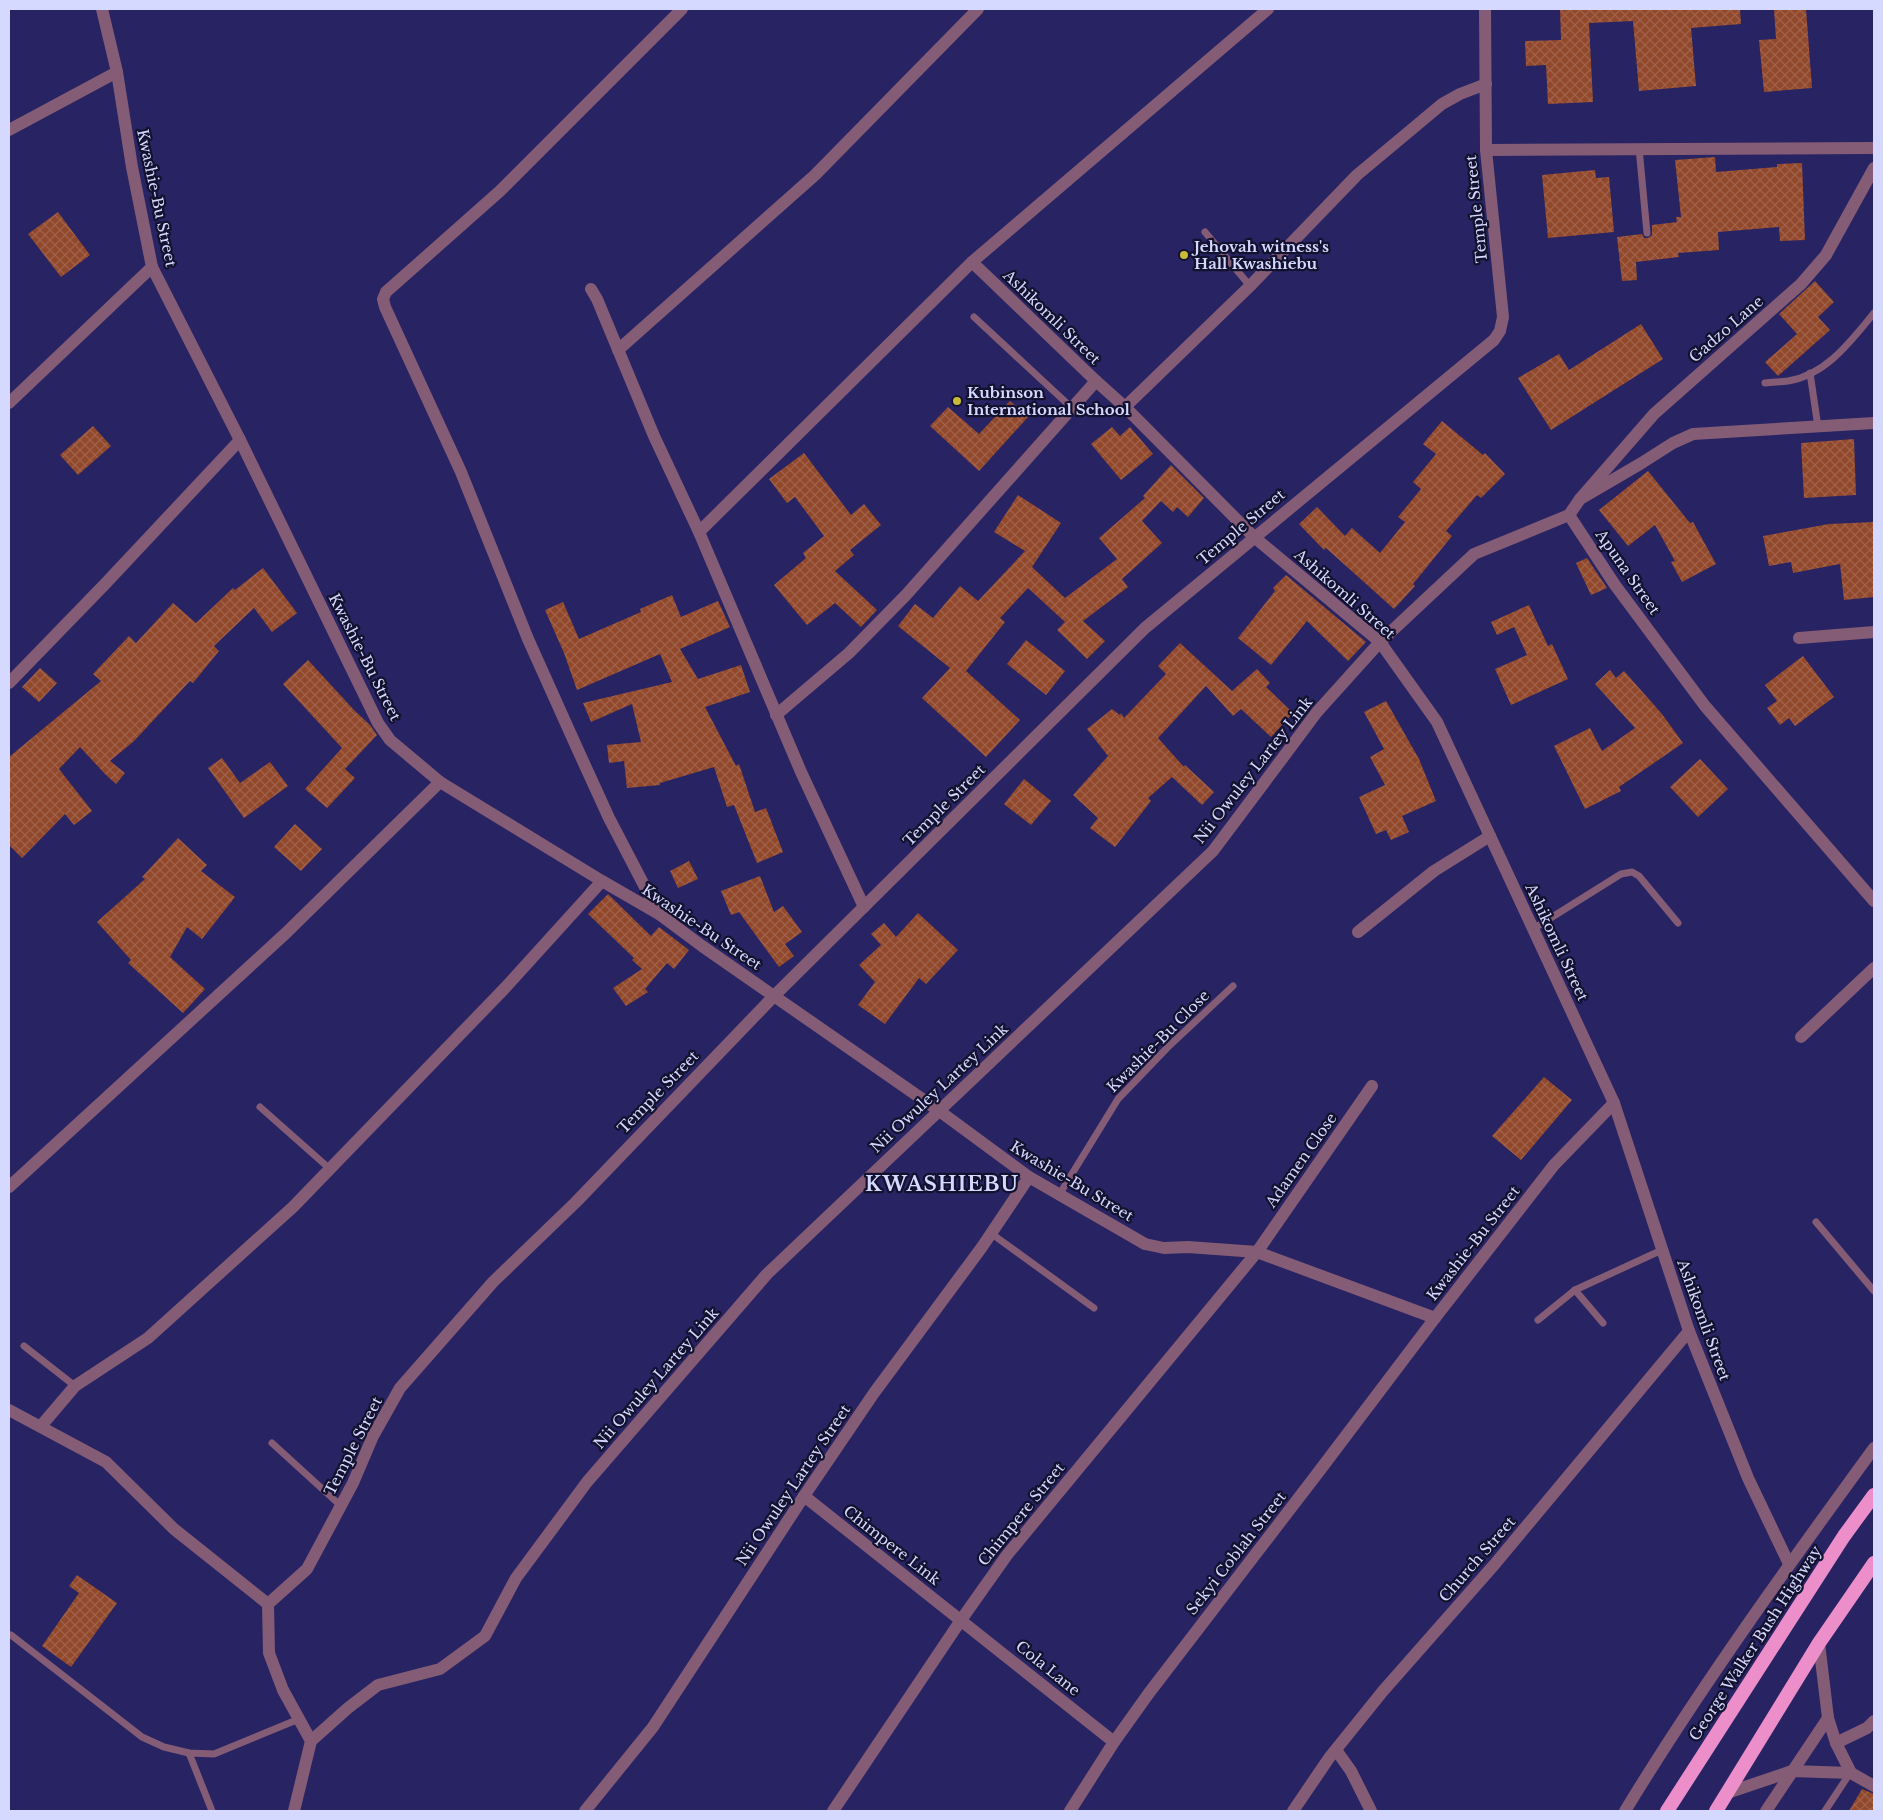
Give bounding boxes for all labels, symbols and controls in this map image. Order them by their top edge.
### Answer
street label: Kwashie-Bu Street [133,127,181,269]
street label: Temple Street [1461,154,1491,264]
place label: Jehovah witness's Hall Kwashiebu [1191,237,1329,273]
marker: Jehovah witness's Hall Kwashiebu [1178,249,1190,261]
street label: Ashikomli Street [999,265,1105,368]
street label: Gadzo Lane [1685,292,1767,366]
place label: Kubinson International School [967,383,1131,419]
marker: Kubinson International School [951,395,963,407]
street label: Temple Street [1193,485,1289,569]
street label: Apuna Street [1591,525,1665,619]
street label: Ashikomli Street [1290,544,1400,643]
street label: Kwashie-Bu Street [325,590,405,724]
street label: Nii Owuley Lartey Link [1190,692,1317,847]
street label: Temple Street [899,760,989,850]
street label: Ashikomli Street [1521,879,1593,1004]
street label: Kwashie-Bu Street [639,880,766,974]
street label: Kwashie-Bu Close [1103,986,1213,1096]
street label: Nii Owuley Lartey Link [866,1019,1012,1157]
street label: Temple Street [614,1046,703,1138]
street label: Adamen Close [1261,1109,1341,1212]
street label: Kwashie-Bu Street [1007,1137,1137,1225]
district label: KWASHIEBU [865,1172,1019,1196]
street label: Kwashie-Bu Street [1422,1182,1524,1304]
street label: Ashikomli Street [1673,1256,1735,1384]
street label: Nii Owuley Lartey Link [589,1303,723,1453]
street label: Temple Street [320,1393,386,1499]
street label: Nii Owuley Lartey Street [732,1400,854,1569]
street label: Chimpere Street [974,1458,1069,1569]
street label: Sekyi Coblah Street [1182,1487,1290,1618]
street label: Chimpere Link [840,1501,945,1589]
street label: Church Street [1435,1512,1520,1606]
street label: George Walker Bush Highway [1685,1542,1825,1744]
street label: Cola Lane [1012,1636,1084,1700]

